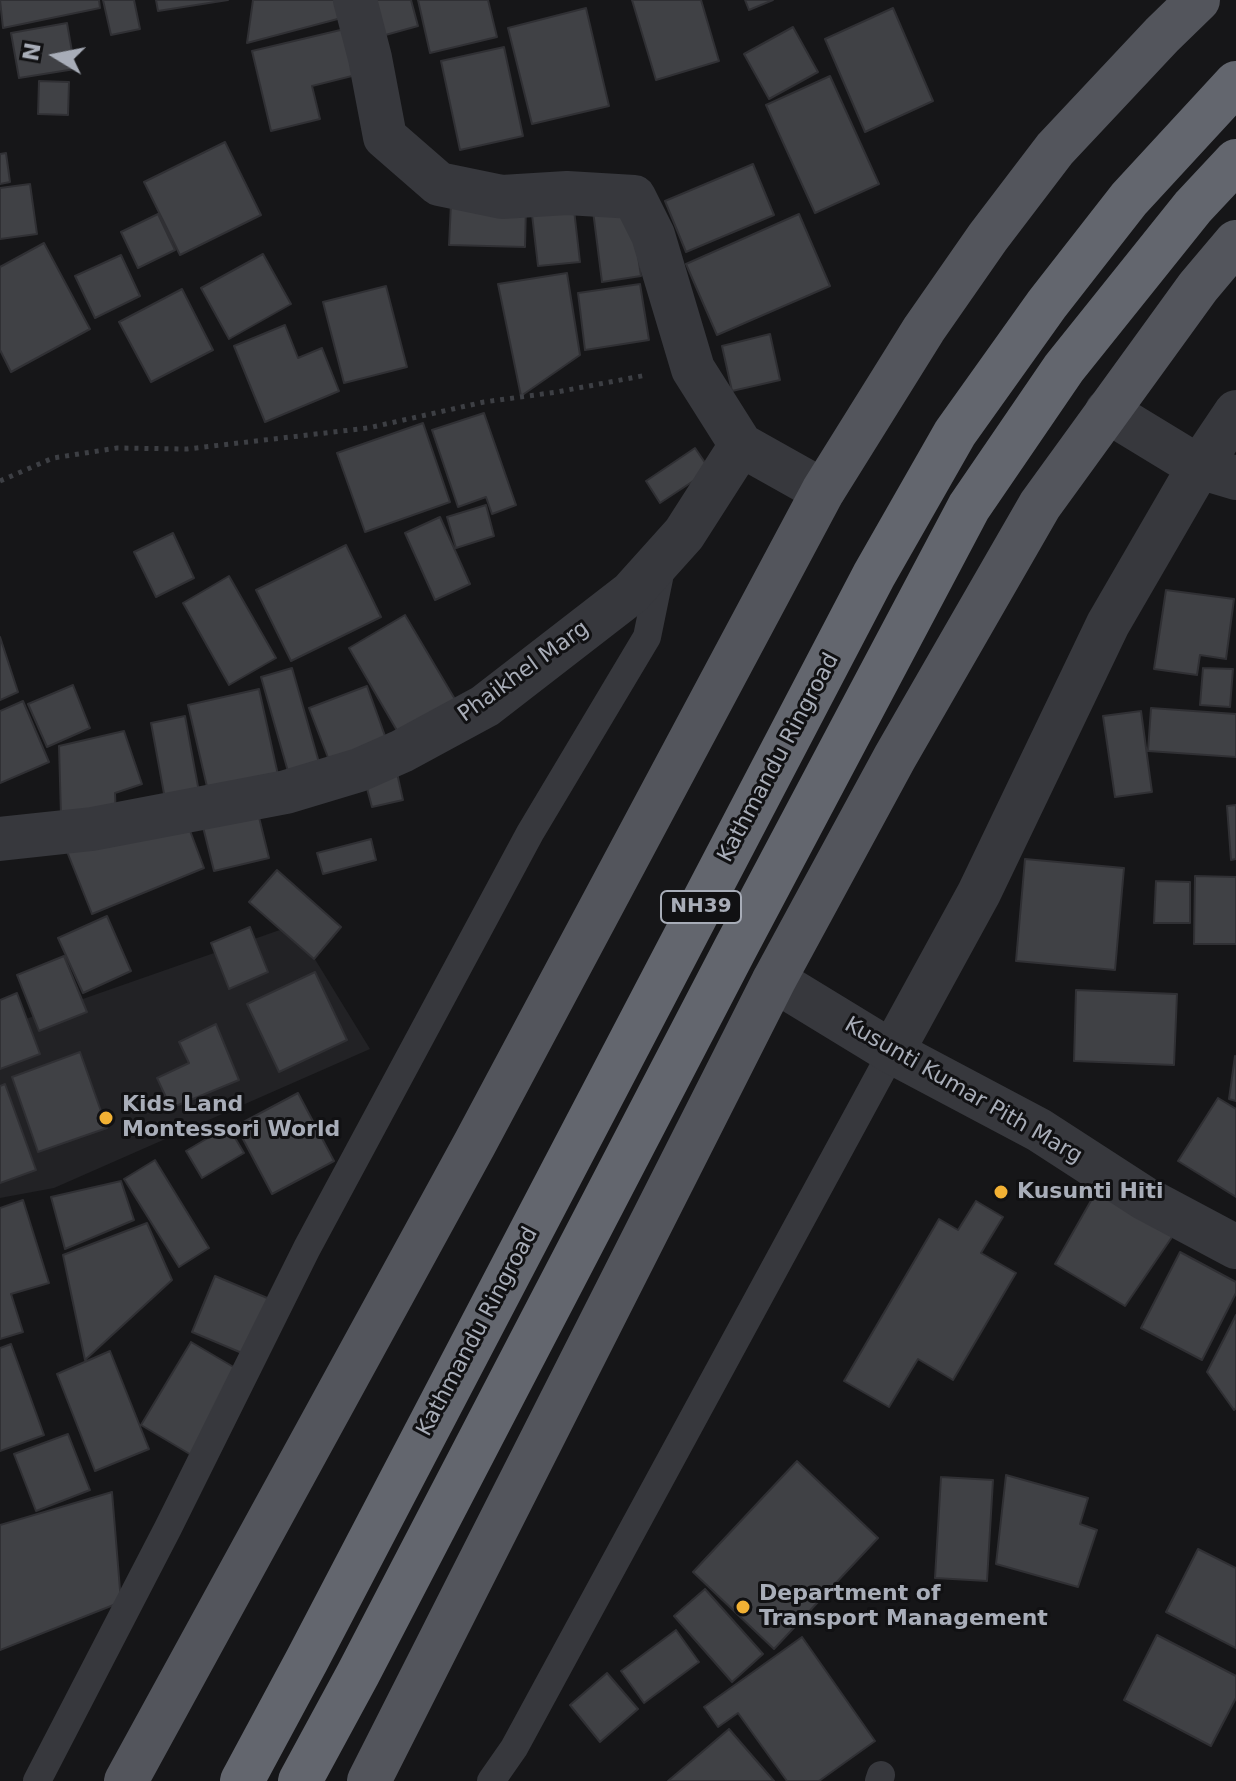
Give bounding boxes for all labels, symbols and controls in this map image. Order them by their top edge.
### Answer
north arrow [16,16,96,96]
text: N [18,41,46,63]
street label: Phaikhel Marg [453,616,595,728]
street label: Kathmandu Ringroad [713,649,845,867]
road number: NH39 [661,891,741,923]
street label: Kusunti Kumar Pith Marg [839,1012,1087,1170]
place label: Kids Land Montessori World [122,1092,340,1144]
marker: Kids Land Montessori World [97,1109,115,1127]
place label: Kusunti Hiti [1017,1179,1163,1205]
marker: Kusunti Hiti [992,1183,1010,1201]
street label: Kathmandu Ringroad [412,1223,544,1441]
place label: Department of Transport Management [759,1581,1048,1632]
marker: Department of Transport Management [734,1598,752,1616]

